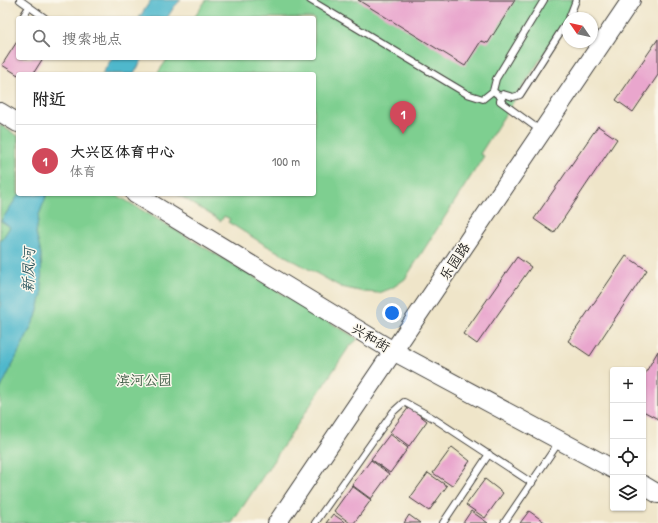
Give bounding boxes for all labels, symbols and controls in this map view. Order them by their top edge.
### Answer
north arrow [562,12,598,48]
search box [16,16,316,60]
icon: search [30,27,52,49]
text: 搜索地点 [62,28,122,49]
text: 附近 [32,87,66,110]
pin: 1 [390,101,416,134]
text: 大兴区体育中心 [70,141,175,162]
text: 1 [43,152,47,170]
text: 100 m [272,152,300,170]
text: 体育 [70,162,96,180]
street label: 乐园路 [434,238,474,284]
water label: 新凤河 [17,244,39,293]
your location [382,303,402,323]
street label: 兴和街 [348,318,394,356]
map controls [610,367,646,511]
button: + [610,367,646,403]
park label: 滨河公园 [116,370,172,389]
button: − [610,403,646,439]
button: locate [610,439,646,475]
button: layers [610,475,646,511]

